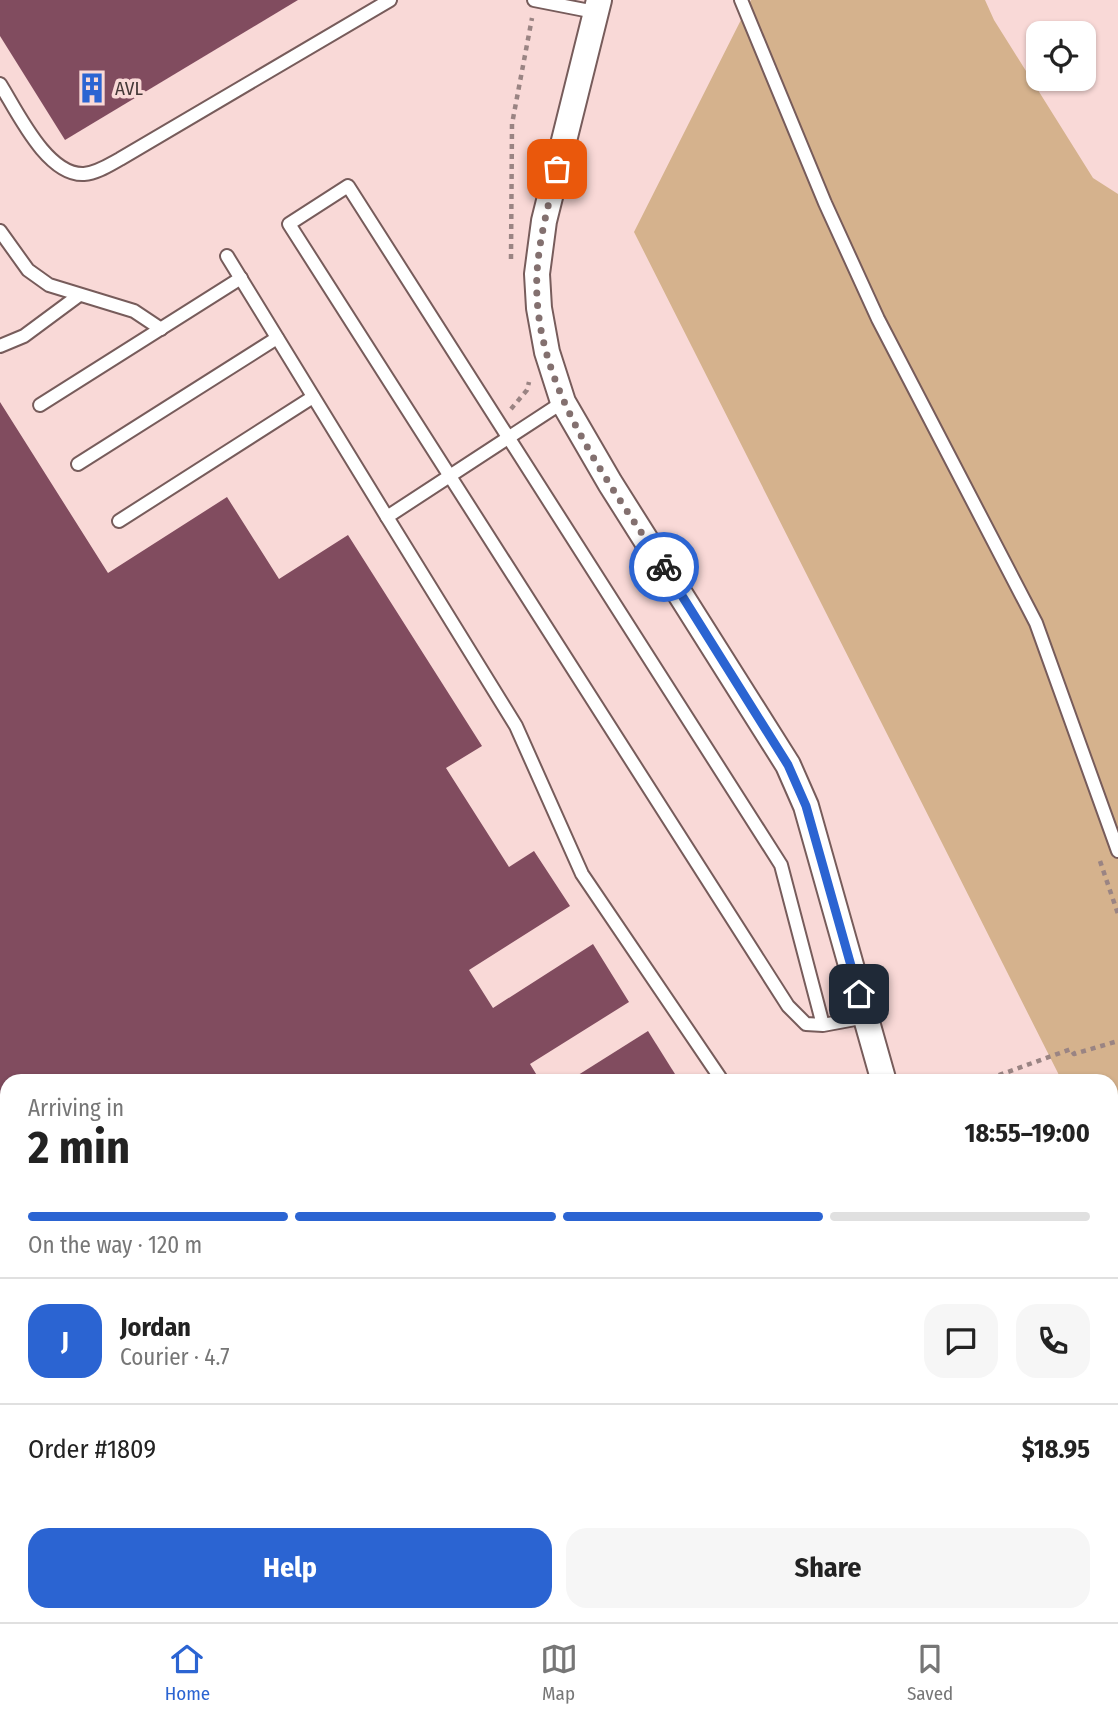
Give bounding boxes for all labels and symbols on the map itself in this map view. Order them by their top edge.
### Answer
building icon: AVL [75,71,109,105]
place label: AVL [115,77,143,100]
pin [527,139,587,199]
courier [629,532,699,602]
pin [829,964,889,1024]

